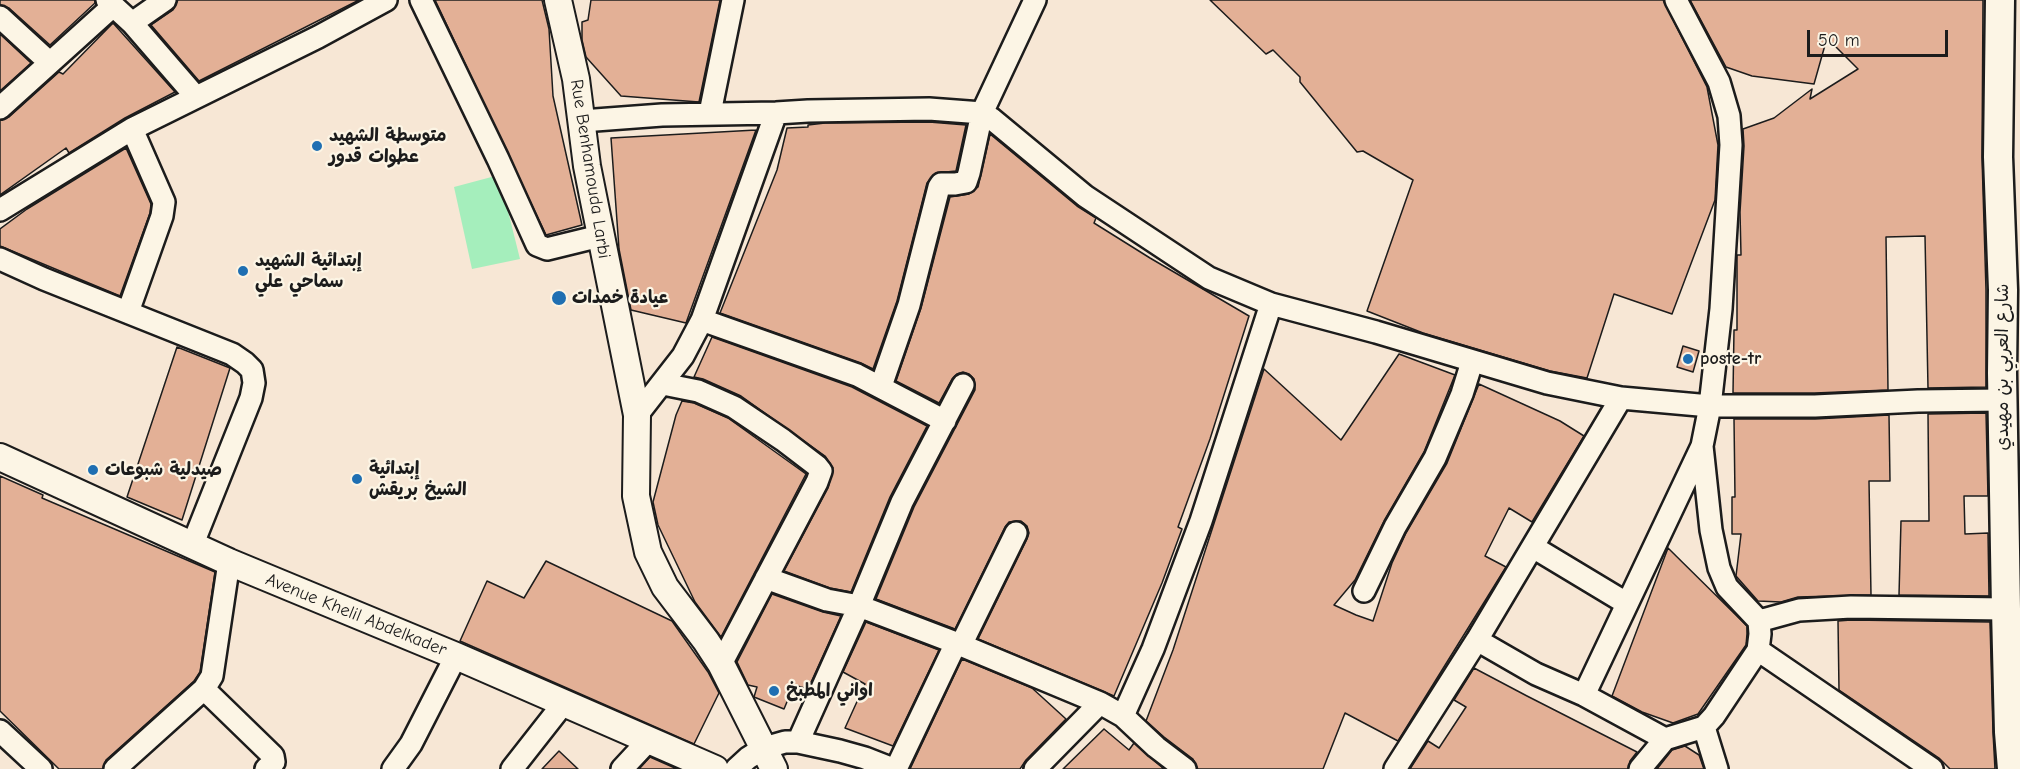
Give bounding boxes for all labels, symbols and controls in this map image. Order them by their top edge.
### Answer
scale bar [1810,18,1951,56]
text: 50 m [1818,30,1860,51]
street label: Rue Benhamouda Larbi [565,78,615,260]
place label: متوسطة الشهيد عطوات قدور [329,125,447,168]
marker: متوسطة الشهيد عطوات قدور [310,139,324,153]
place label: إبتدائية الشهيد سماحي علي [255,250,362,292]
marker: إبتدائية الشهيد سماحي علي [236,264,250,278]
street label: شارع العربي بن مهيدي [1992,283,2014,451]
place label: عيادة خمدات [572,287,668,309]
marker: عيادة خمدات [550,289,568,307]
place label: poste-tr [1700,348,1761,370]
marker: poste-tr [1681,352,1695,366]
place label: إبتدائية الشيخ بريقش [369,458,467,500]
place label: صيدلية شبوعات [105,459,222,481]
marker: صيدلية شبوعات [86,463,100,477]
marker: إبتدائية الشيخ بريقش [350,472,364,486]
street label: Avenue Khelil Abdelkader [262,569,450,661]
place label: اواني المطبخ [786,680,873,702]
marker: اواني المطبخ [767,684,781,698]

